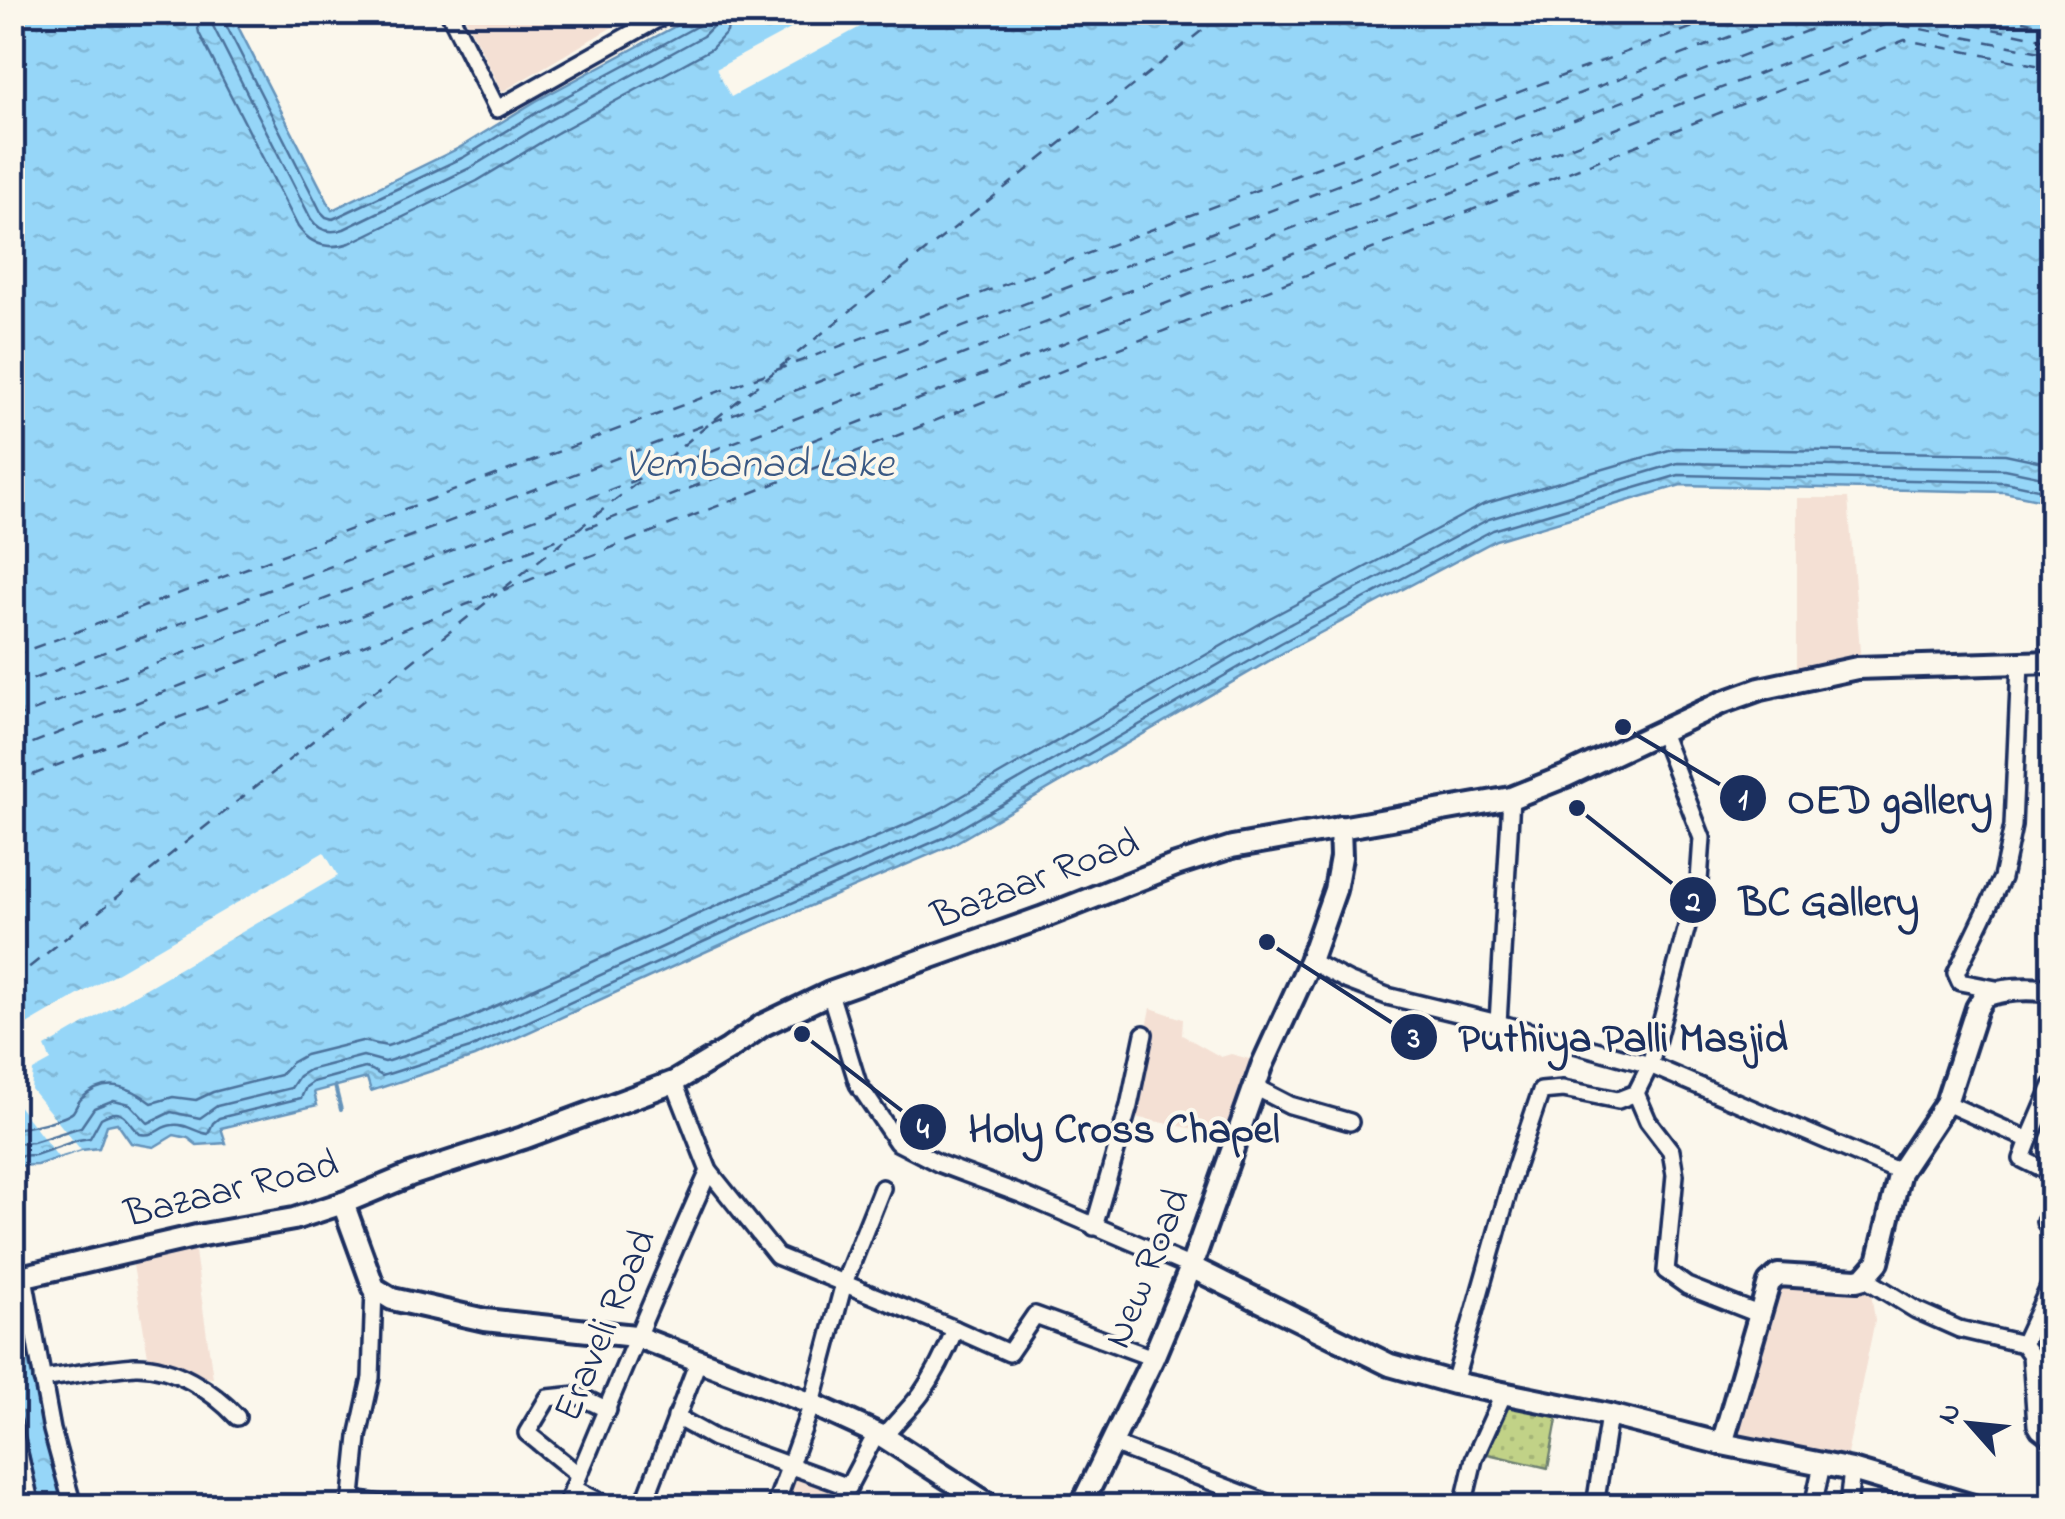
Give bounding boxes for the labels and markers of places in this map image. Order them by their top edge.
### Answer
callout: OED gallery [1718,762,2013,834]
callout: BC Gallery [1668,864,1939,936]
callout: Puthiya Palli Masjid [1389,1001,1808,1073]
callout: Holy Cross Chapel [898,1091,1300,1163]

